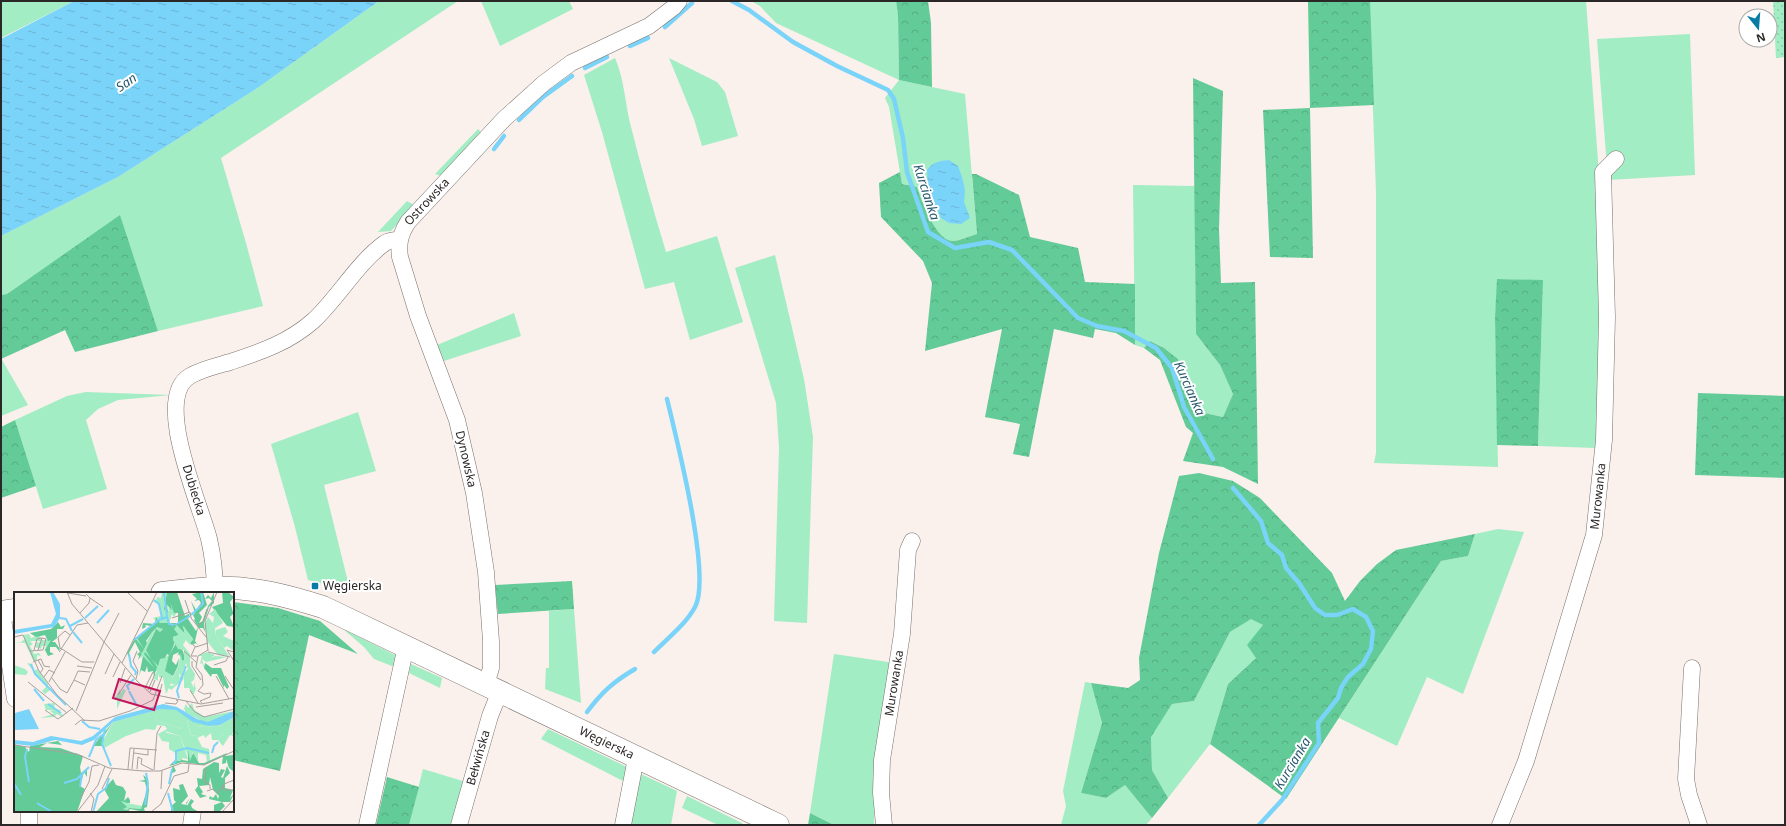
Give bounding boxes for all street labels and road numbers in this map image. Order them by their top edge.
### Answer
street label: Ostrowska [400,174,453,229]
street label: Dynowska [452,429,481,489]
street label: Dubiecka [179,462,210,517]
street label: Murowanka [1586,462,1610,530]
street label: Murowanka [880,649,907,717]
street label: Węgierska [577,722,637,763]
street label: Bełwińska [462,728,494,787]

